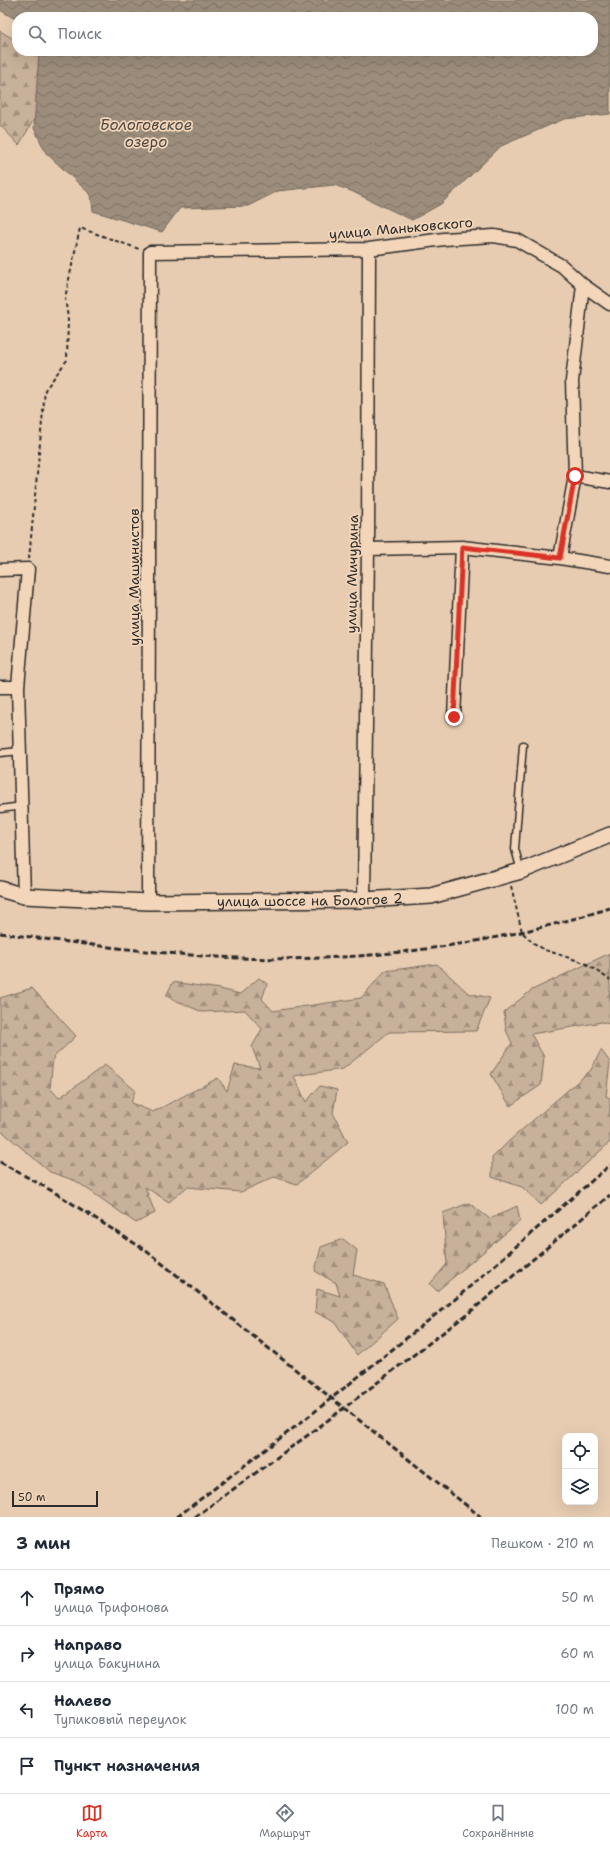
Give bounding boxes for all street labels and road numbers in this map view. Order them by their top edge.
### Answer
street label: улица Маньковского [328,213,474,243]
street label: улица Машинистов [125,508,143,646]
street label: улица Мичурина [342,514,362,634]
street label: улица шоссе на Бологое 2 [217,889,403,910]

